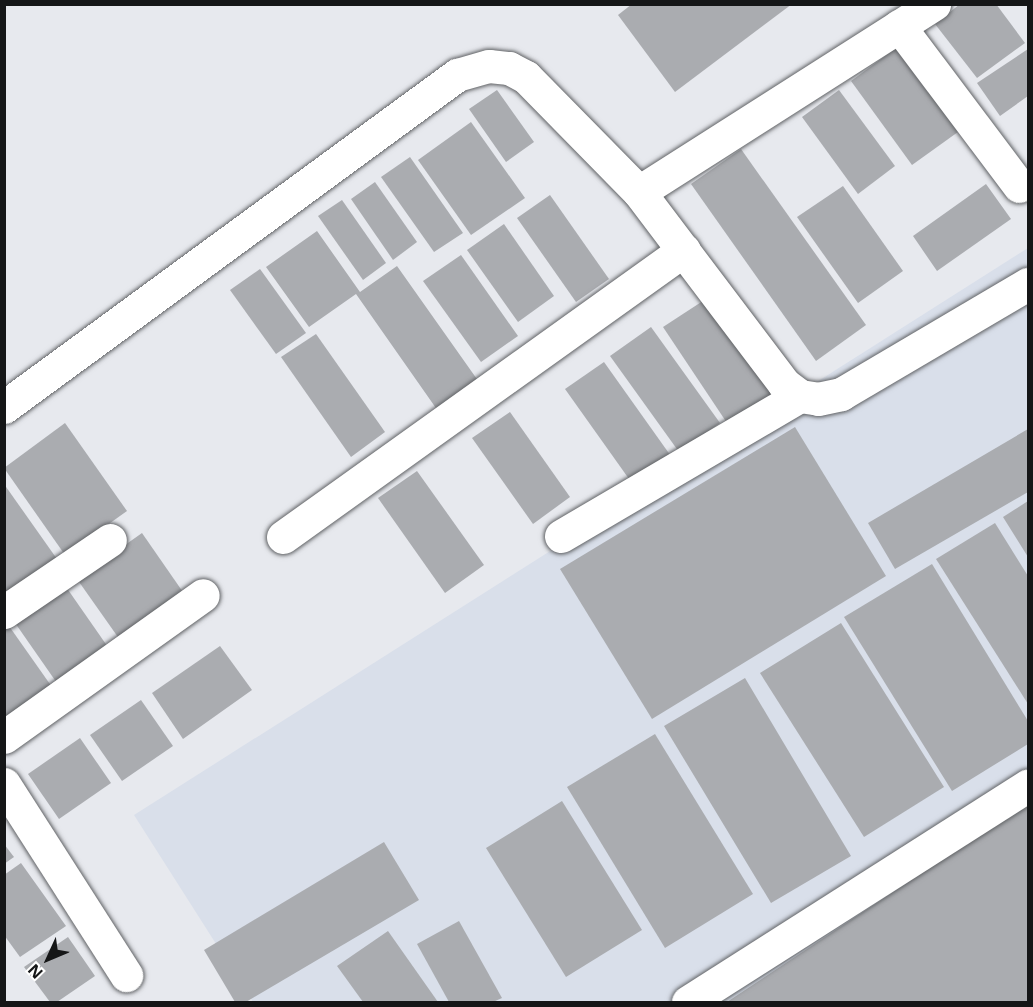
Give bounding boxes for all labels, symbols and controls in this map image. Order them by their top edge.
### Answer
north arrow [18,929,78,989]
text: N [23,959,47,984]

